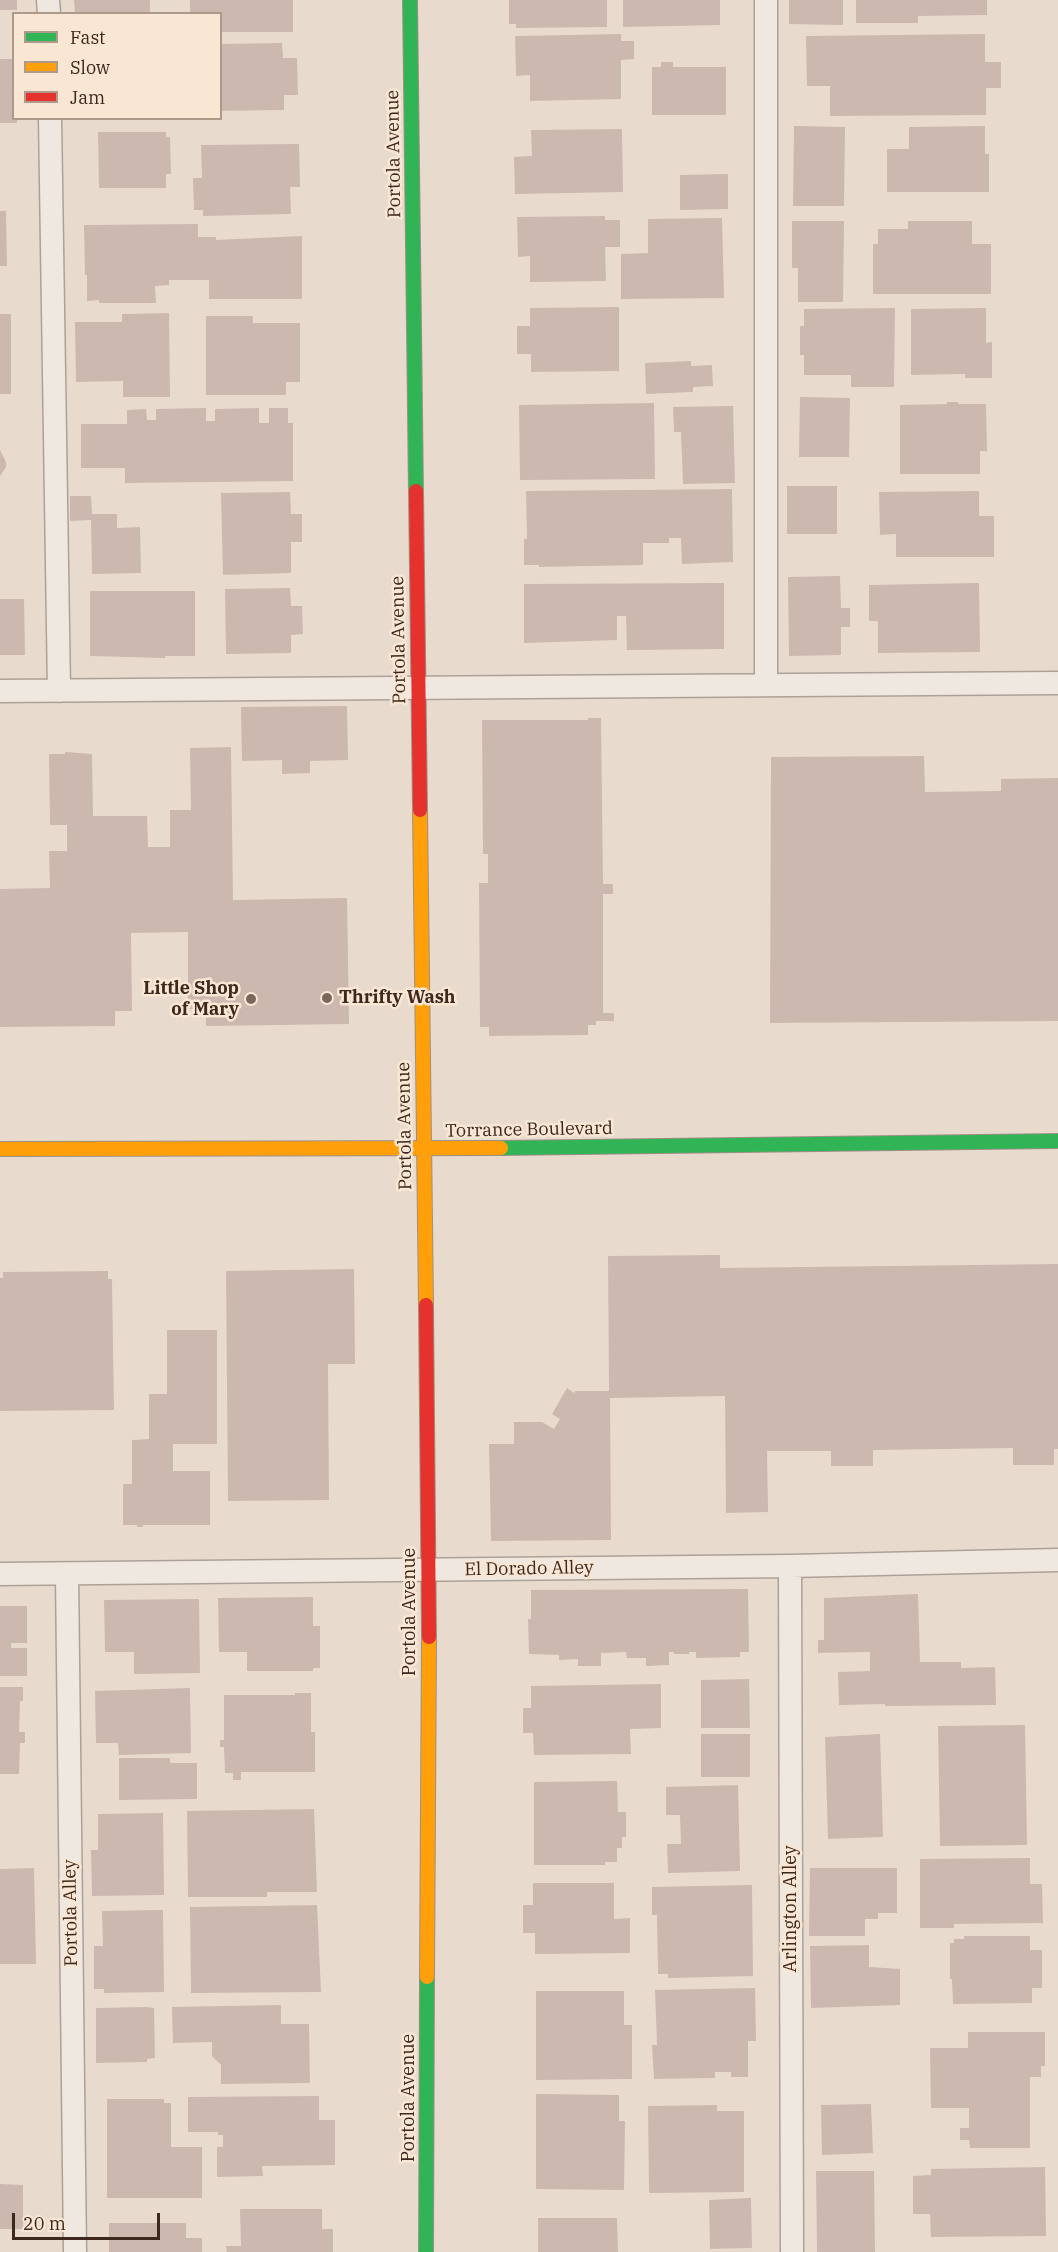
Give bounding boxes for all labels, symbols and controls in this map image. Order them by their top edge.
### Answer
legend [12,12,222,120]
text: Fast [70,26,105,49]
text: Slow [70,56,110,79]
text: Jam [70,86,105,109]
street label: Portola Avenue [382,90,406,218]
street label: Portola Avenue [387,576,411,704]
place label: Little Shop of Mary [143,978,239,1020]
place label: Thrifty Wash [339,987,456,1009]
marker: Thrifty Wash [320,991,334,1005]
marker: Little Shop of Mary [244,992,258,1006]
street label: Portola Avenue [393,1062,417,1190]
street label: Torrance Boulevard [445,1118,613,1142]
street label: Portola Avenue [399,1548,421,1676]
street label: El Dorado Alley [464,1557,594,1581]
street label: Arlington Alley [780,1845,802,1973]
street label: Portola Alley [59,1859,83,1967]
street label: Portola Avenue [398,2034,420,2162]
scale bar [15,2201,164,2239]
text: 20 m [23,2212,66,2235]

